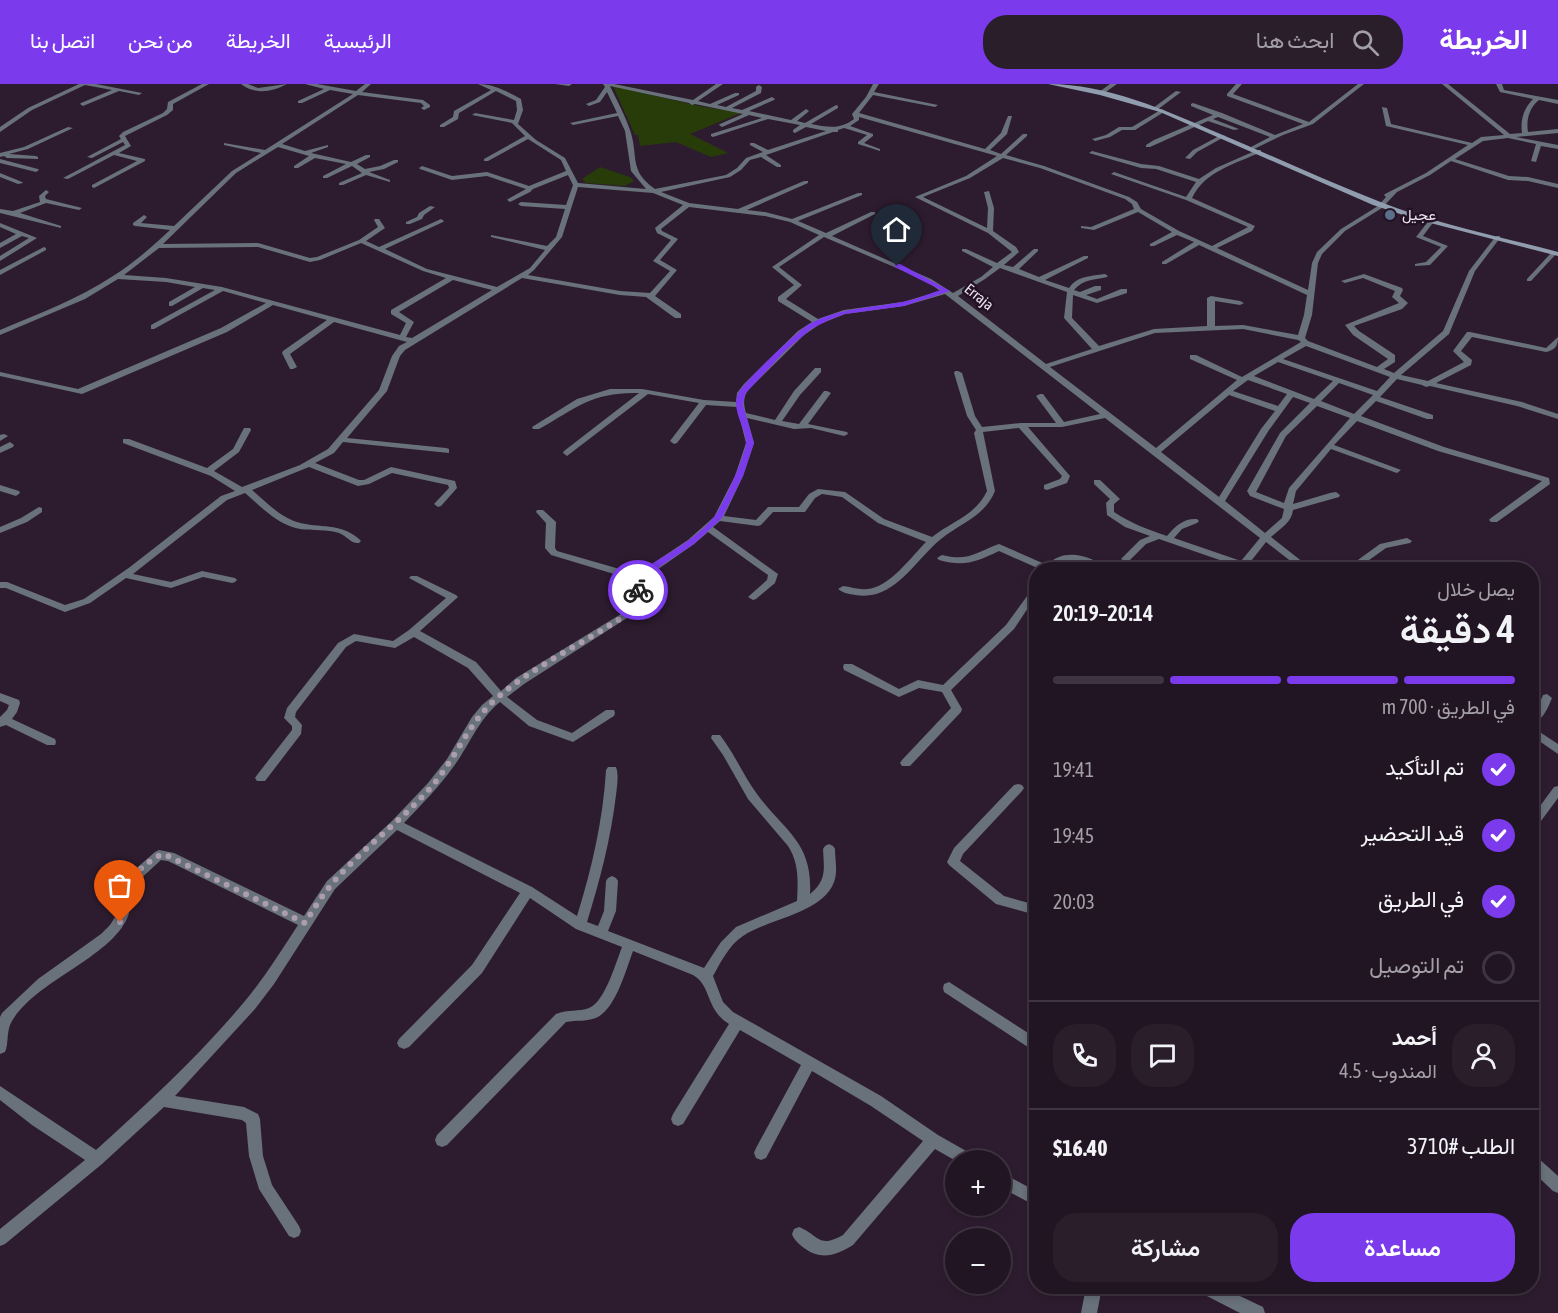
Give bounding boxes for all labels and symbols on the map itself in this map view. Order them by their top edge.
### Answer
pin [871,204,922,266]
place label: عجيل [1402,206,1436,224]
marker: عجيل [1383,208,1397,222]
street label: Erraja [961,280,997,313]
courier [608,560,668,620]
pin [94,860,145,922]

